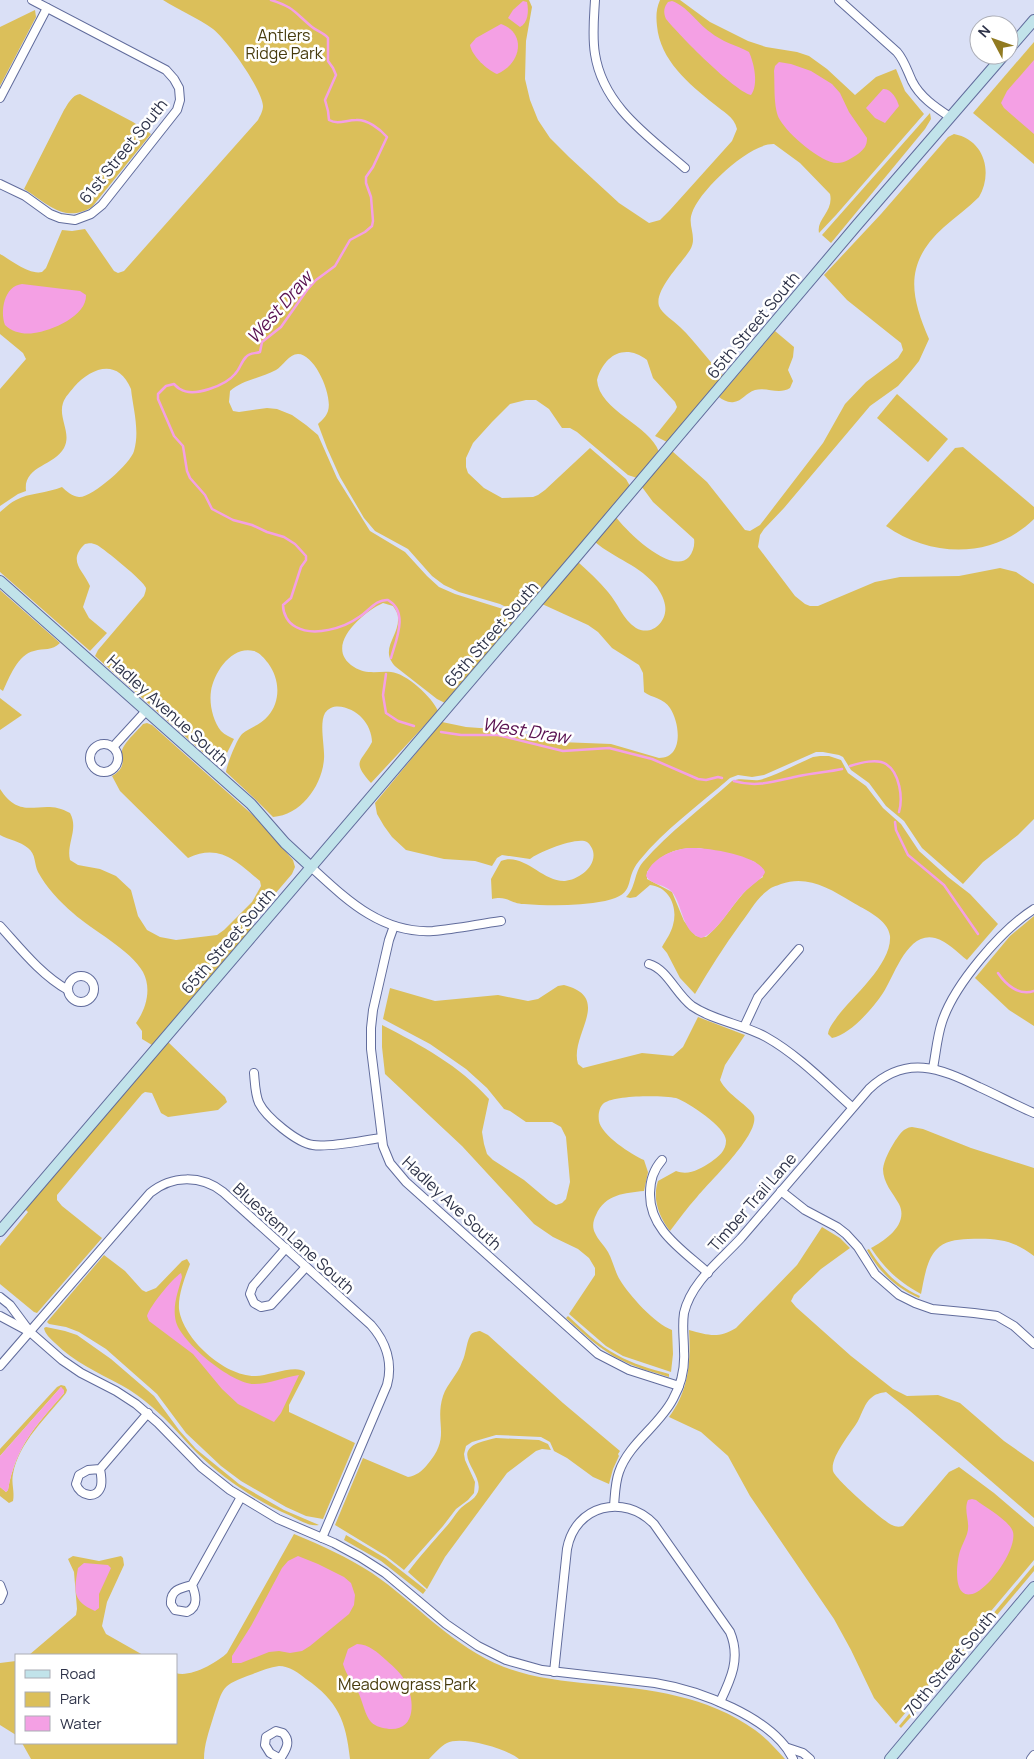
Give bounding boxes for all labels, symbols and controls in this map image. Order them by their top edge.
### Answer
north arrow [969,15,1019,65]
text: N [973,21,994,41]
park label: Antlers Ridge Park [245,24,324,64]
street label: 61st Street South [74,94,172,208]
water label: West Draw [241,264,318,348]
street label: 65th Street South [702,267,804,383]
street label: 65th Street South [439,577,543,691]
street label: Hadley Avenue South [102,649,234,771]
water label: West Draw [481,711,574,749]
street label: 65th Street South [176,884,280,998]
street label: Timber Trail Lane [703,1148,801,1256]
street label: Hadley Ave South [398,1151,506,1255]
street label: Bluestem Lane South [228,1177,360,1299]
street label: 70th Street South [899,1605,1001,1721]
legend [15,1654,178,1744]
text: Road [60,1663,96,1684]
park label: Meadowgrass Park [338,1673,477,1695]
text: Park [60,1688,90,1709]
text: Water [60,1713,102,1734]

